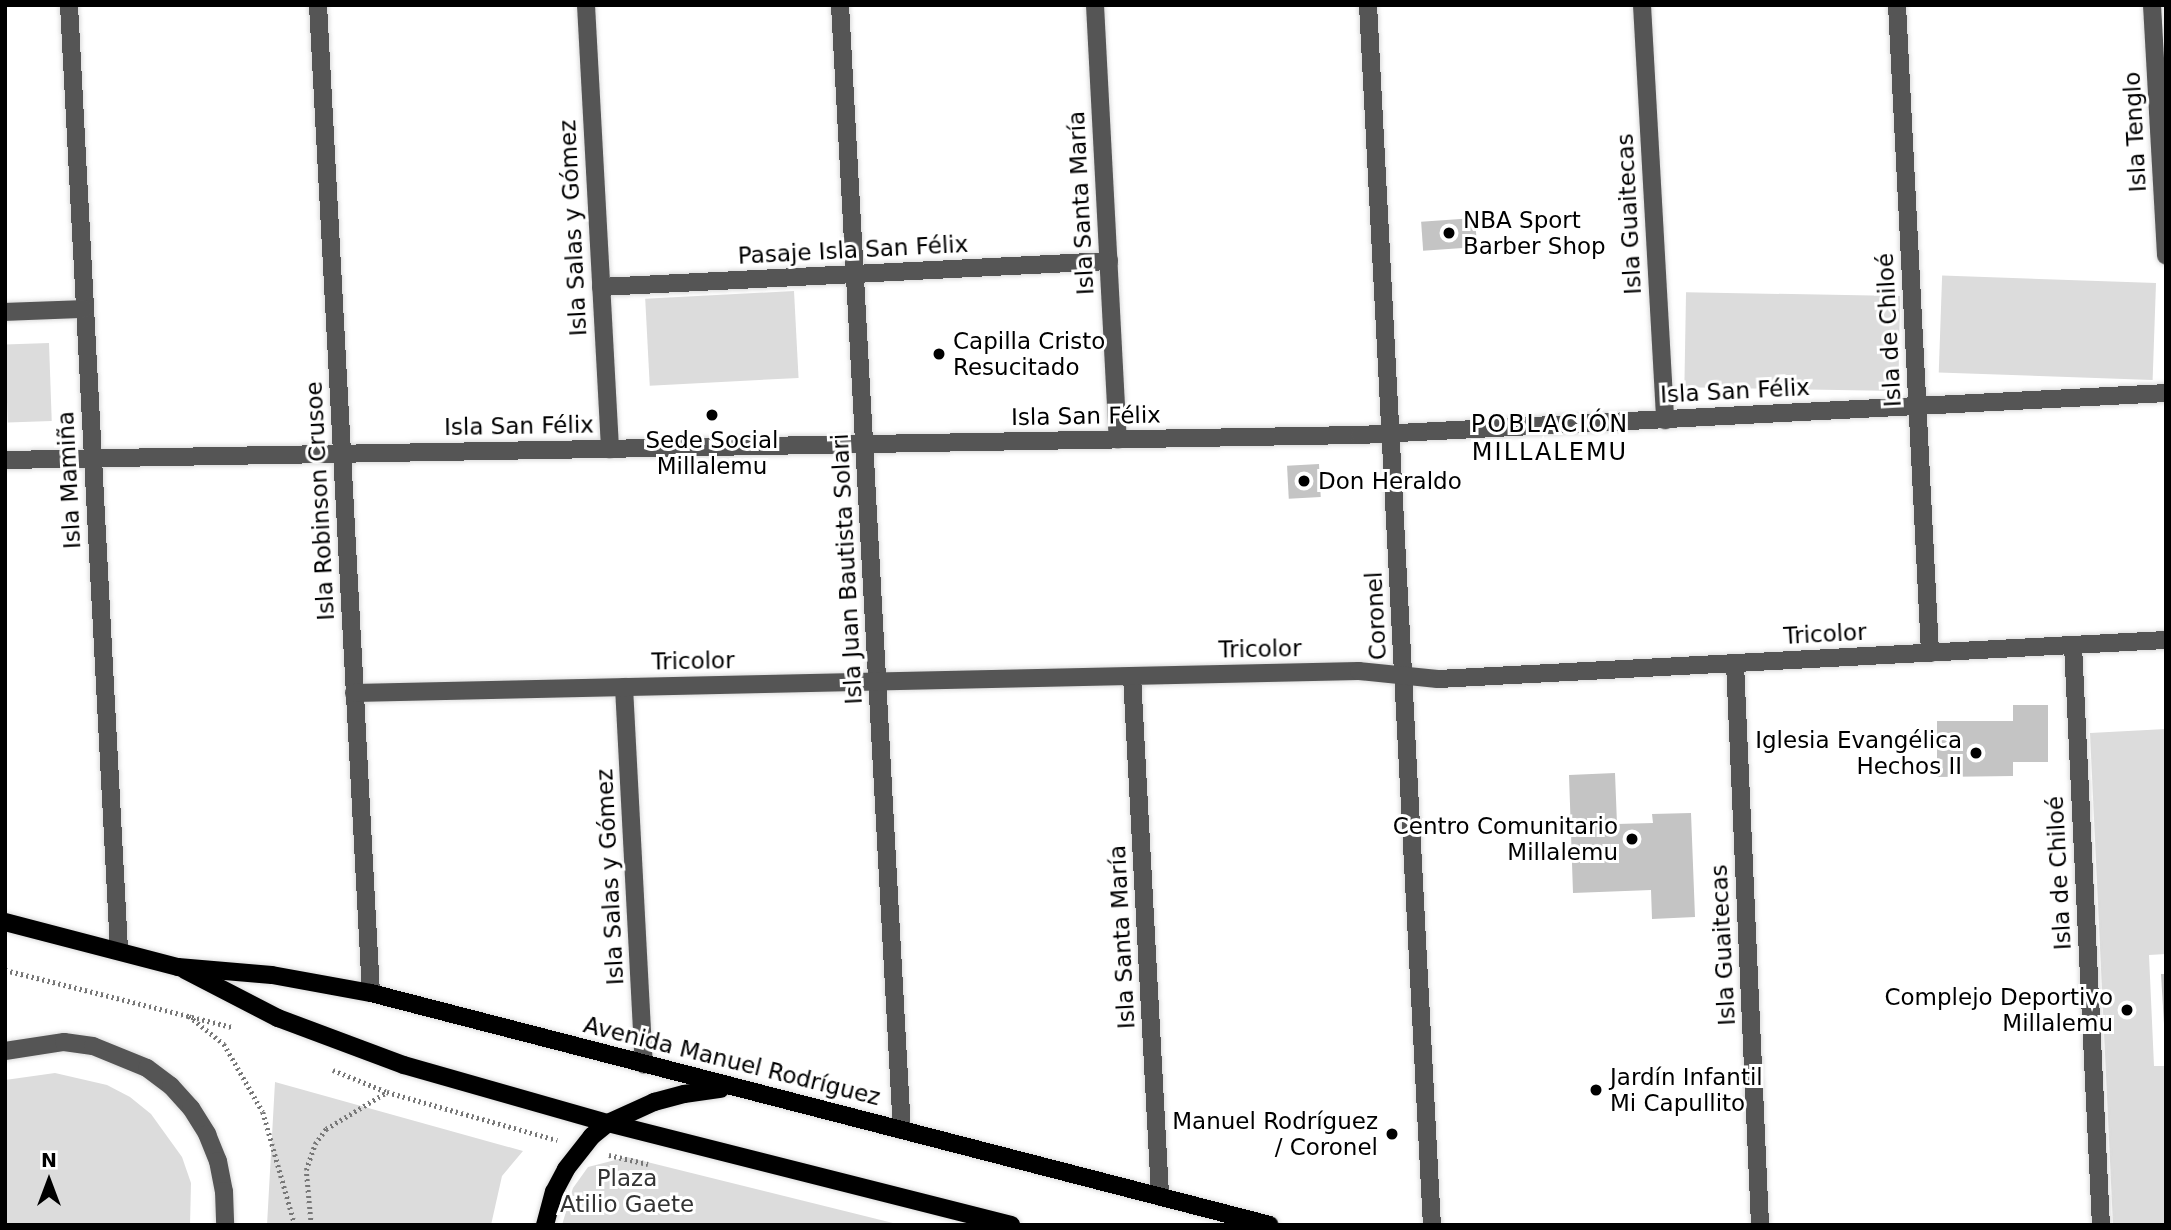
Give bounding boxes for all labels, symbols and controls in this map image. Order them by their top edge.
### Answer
street label: Isla Tenglo [2118,71,2152,193]
street label: Isla Santa María [1062,110,1100,296]
street label: Isla Salas y Gómez [554,119,592,337]
street label: Isla Guaitecas [1611,133,1647,295]
place label: NBA Sport Barber Shop [1463,206,1606,260]
marker: NBA Sport Barber Shop [1441,225,1457,241]
street label: Pasaje Isla San Félix [737,230,969,270]
street label: Isla de Chiloé [1871,252,1907,408]
place label: Capilla Cristo Resucitado [953,327,1105,381]
marker: Capilla Cristo Resucitado [931,346,947,362]
street label: Isla San Félix [1660,373,1810,409]
street label: Isla Robinson Crusoe [300,381,340,621]
street label: Isla San Félix [1011,401,1161,431]
marker: Sede Social Millalemu [704,407,720,423]
street label: Isla Mamiña [52,410,86,550]
street label: Isla San Félix [444,411,594,441]
district label: POBLACIÓN MILLALEMU [1472,411,1628,467]
place label: Sede Social Millalemu [645,426,779,480]
street label: Isla Juan Bautista Solari [826,433,868,705]
place label: Don Heraldo [1318,467,1462,495]
marker: Don Heraldo [1296,473,1312,489]
street label: Coronel [1360,571,1392,661]
street label: Tricolor [1783,618,1867,650]
street label: Tricolor [1218,634,1302,664]
street label: Tricolor [651,646,735,676]
place label: Iglesia Evangélica Hechos II [1755,726,1962,780]
marker: Iglesia Evangélica Hechos II [1968,745,1984,761]
street label: Isla Salas y Gómez [591,768,629,986]
street label: Isla de Chiloé [2041,795,2077,951]
place label: Centro Comunitario Millalemu [1393,812,1618,866]
marker: Centro Comunitario Millalemu [1624,831,1640,847]
street label: Isla Santa María [1103,844,1141,1030]
street label: Isla Guaitecas [1705,864,1741,1026]
place label: Complejo Deportivo Millalemu [1884,983,2113,1037]
marker: Complejo Deportivo Millalemu [2119,1002,2135,1018]
street label: Avenida Manuel Rodríguez [581,1011,883,1111]
place label: Jardín Infantil Mi Capullito [1610,1063,1763,1117]
marker: Jardín Infantil Mi Capullito [1588,1082,1604,1098]
place label: Manuel Rodríguez / Coronel [1172,1107,1378,1161]
marker: Manuel Rodríguez / Coronel [1384,1126,1400,1142]
north arrow [14,1146,84,1216]
text: N [41,1149,57,1171]
park label: Plaza Atilio Gaete [560,1164,694,1218]

